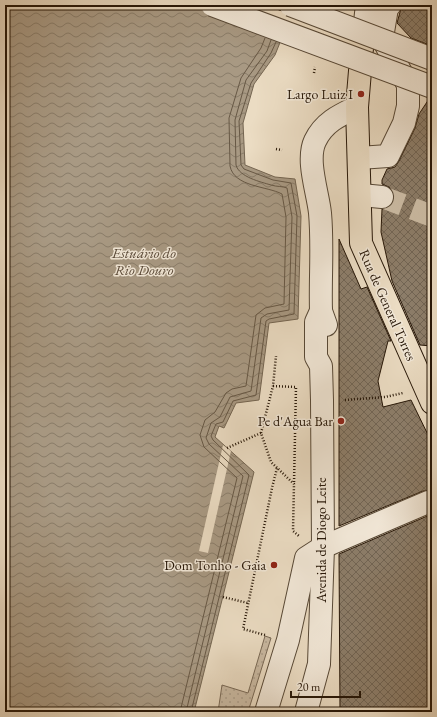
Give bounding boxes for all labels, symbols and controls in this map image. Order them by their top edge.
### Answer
place label: Largo Luiz I [287,85,353,103]
marker: Largo Luiz I [356,89,366,99]
water label: Estuário do Rio Douro [111,243,176,279]
street label: Rua de General Torres [355,246,421,364]
place label: Pe d'Agua Bar [258,412,333,430]
marker: Pe d'Agua Bar [336,416,346,426]
street label: Avenida de Diogo Leite [312,477,330,604]
place label: Dom Tonho - Gaia [164,556,266,574]
marker: Dom Tonho - Gaia [269,560,279,570]
scale bar [291,673,360,699]
text: 20 m [297,679,321,695]

